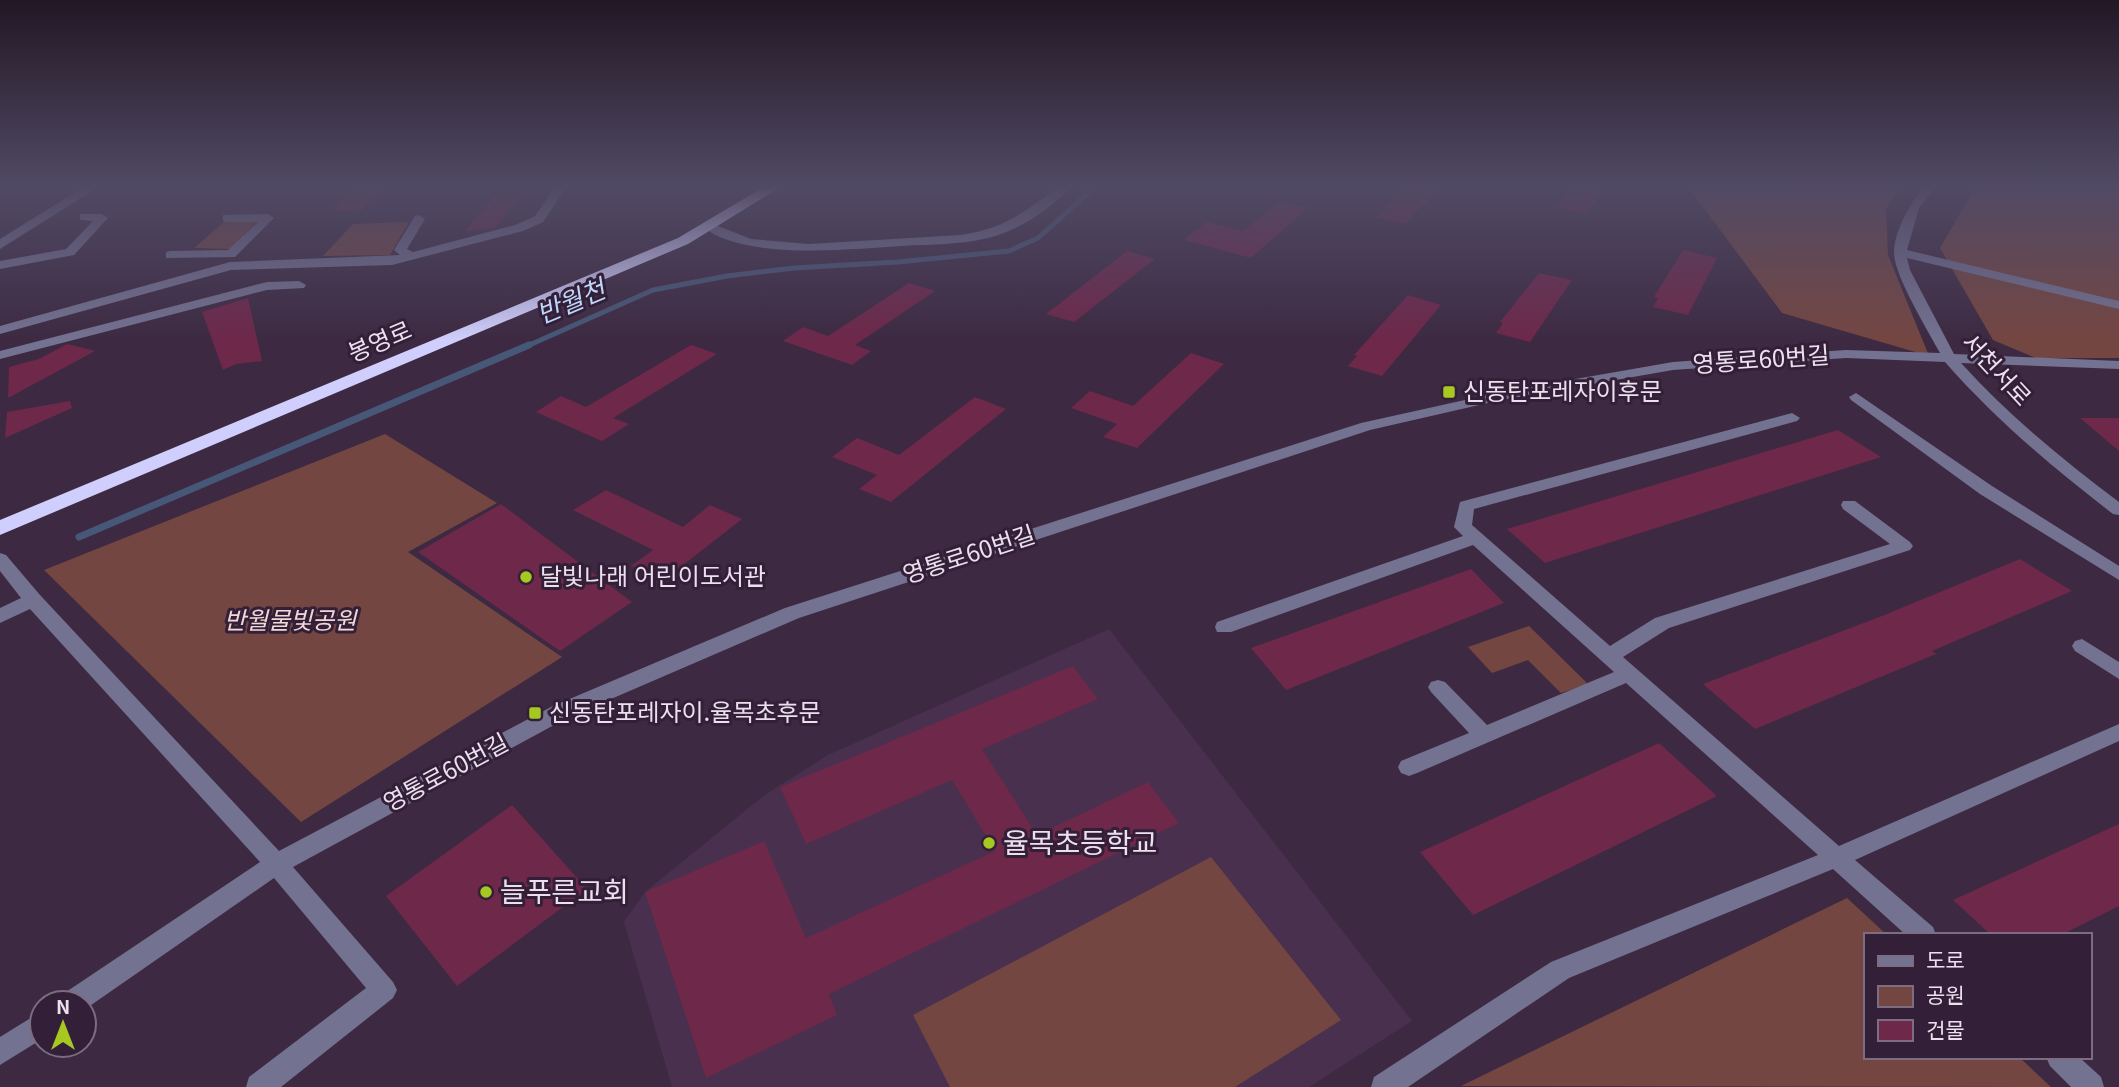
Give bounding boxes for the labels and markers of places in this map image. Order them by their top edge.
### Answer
place label: 신동탄포레자이후문 [1463,372,1662,407]
marker: 신동탄포레자이후문 [1441,384,1457,400]
place label: 달빛나래 어린이도서관 [540,557,766,592]
marker: 달빛나래 어린이도서관 [518,569,534,585]
place label: 신동탄포레자이.율목초후문 [549,693,821,728]
marker: 신동탄포레자이.율목초후문 [527,705,543,721]
place label: 율목초등학교 [1003,821,1158,861]
marker: 율목초등학교 [981,835,997,851]
place label: 늘푸른교회 [500,870,629,910]
marker: 늘푸른교회 [478,884,494,900]

